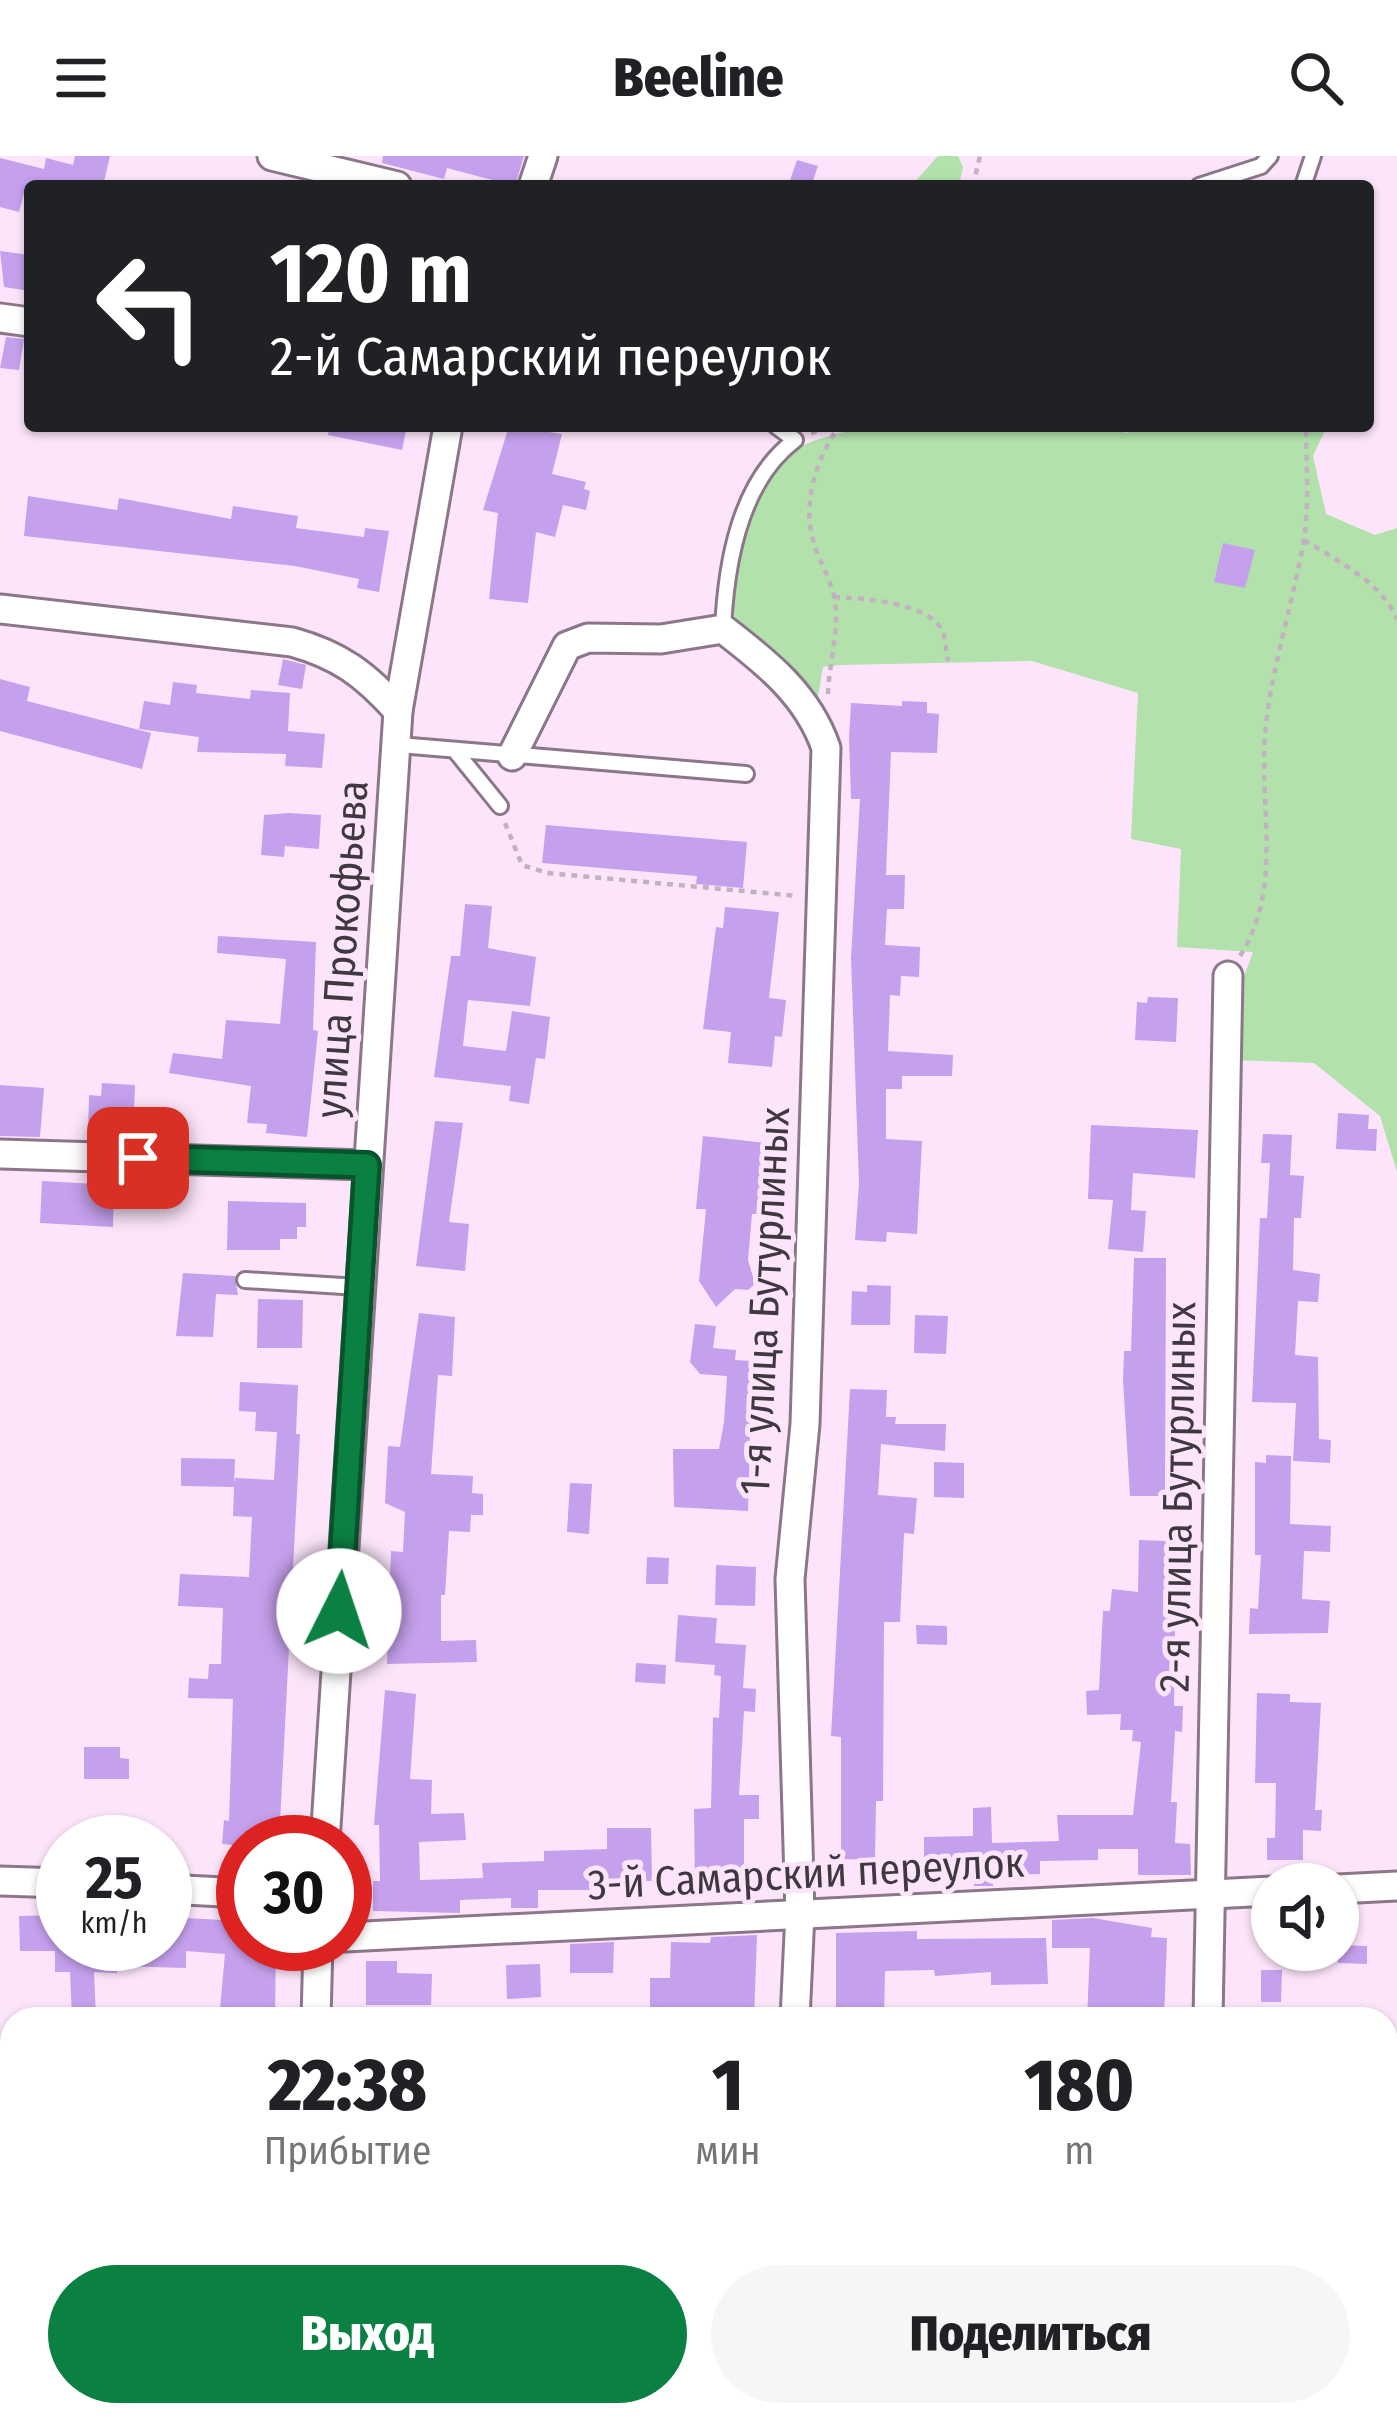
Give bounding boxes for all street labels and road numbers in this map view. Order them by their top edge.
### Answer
street label: улица Прокофьева [305,778,379,1120]
street label: 1-я улица Бутурлиных [730,1105,800,1496]
street label: 2-я улица Бутурлиных [1150,1301,1206,1693]
street label: 3-й Самарский переулок [587,1838,1026,1910]

